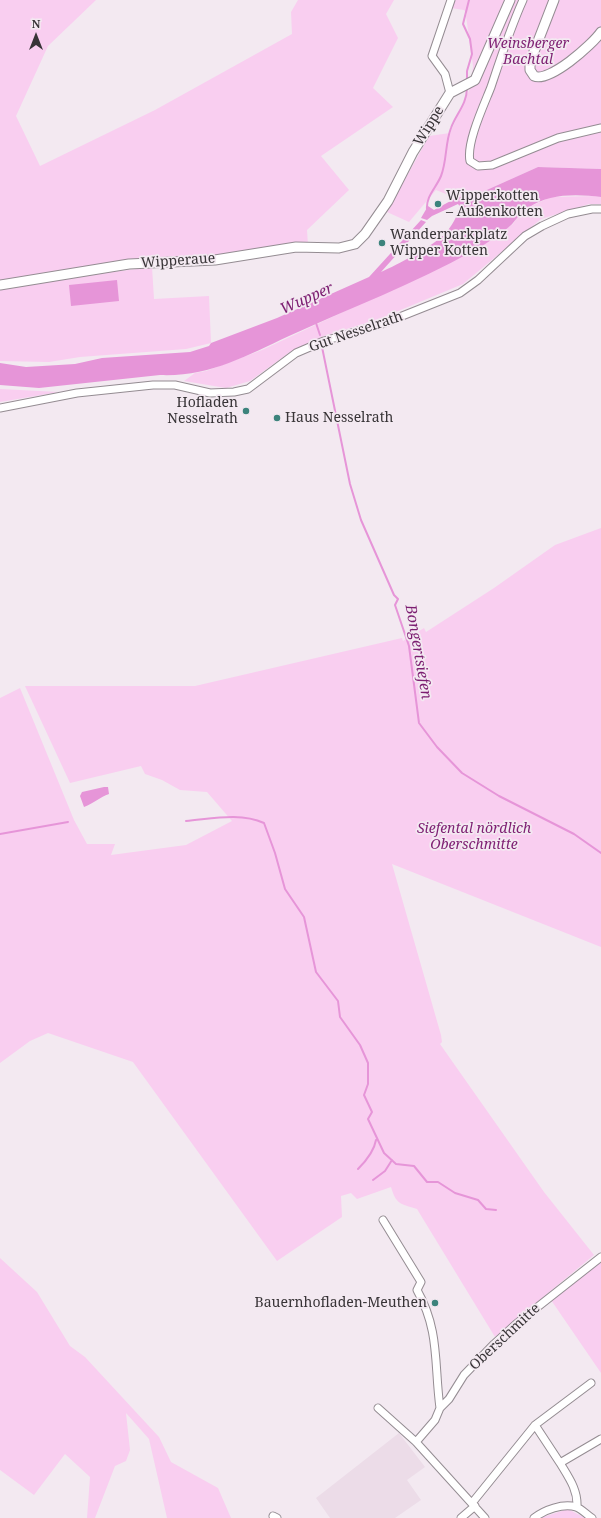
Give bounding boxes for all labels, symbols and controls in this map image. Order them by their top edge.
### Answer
north arrow [16,16,56,56]
text: N [32,16,40,31]
park label: Weinsberger Bachtal [487,36,569,68]
street label: Wippe [410,103,448,149]
place label: Wipperkotten – Außenkotten [446,188,543,220]
marker: Wipperkotten – Außenkotten [433,199,443,209]
place label: Wanderparkplatz Wipper Kotten [390,227,507,260]
marker: Wanderparkplatz Wipper Kotten [377,238,387,248]
street label: Wipperaue [140,250,216,272]
water label: Wupper [278,279,336,319]
street label: Gut Nesselrath [307,308,405,356]
place label: Hofladen Nesselrath [167,395,238,428]
marker: Hofladen Nesselrath [241,406,251,416]
place label: Haus Nesselrath [285,410,393,426]
marker: Haus Nesselrath [272,413,282,423]
water label: Bongertsiefen [401,603,435,701]
park label: Siefental nördlich Oberschmitte [417,821,531,854]
place label: Bauernhofladen-Meuthen [255,1295,427,1311]
marker: Bauernhofladen-Meuthen [430,1298,440,1308]
street label: Oberschmitte [466,1300,544,1374]

